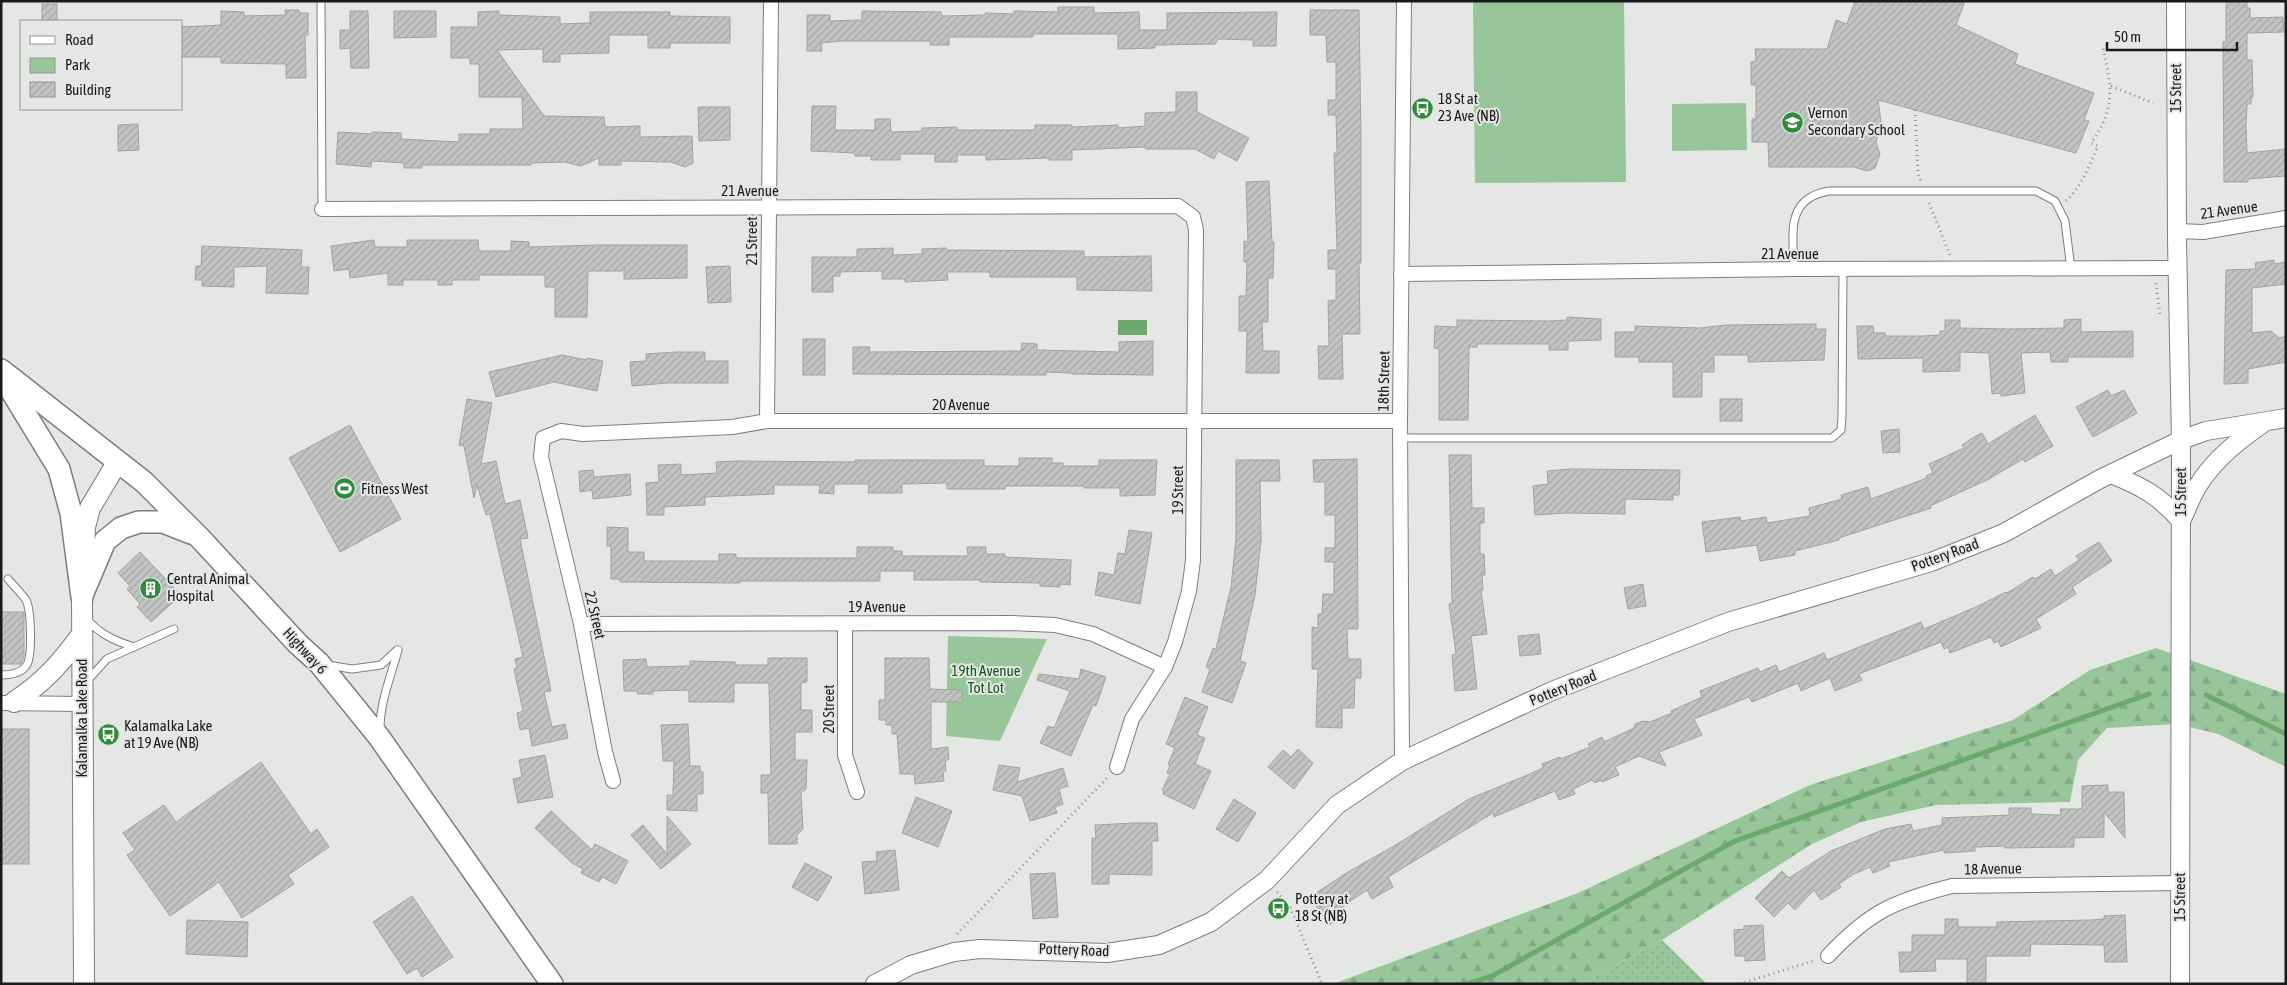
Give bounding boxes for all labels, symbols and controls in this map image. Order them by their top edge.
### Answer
legend [20,20,182,110]
scale bar [2107,20,2237,52]
text: 50 m [2114,28,2141,45]
text: Road [65,31,94,48]
text: Park [65,56,90,73]
street label: 15 Street [2167,63,2184,113]
text: Building [65,81,111,98]
place label: 18 St at 23 Ave (NB) [1438,90,1500,124]
bus stop icon: 18 St at 23 Ave (NB) [1410,96,1434,120]
place label: Vernon Secondary School [1808,104,1905,138]
school or university icon: Vernon Secondary School [1780,110,1804,134]
street label: 21 Avenue [721,182,779,199]
street label: 21 Avenue [2199,197,2259,222]
street label: 21 Street [743,216,760,266]
street label: 21 Avenue [1761,245,1819,262]
street label: 18th Street [1374,351,1393,411]
street label: 20 Avenue [932,396,990,413]
street label: 19 Street [1169,465,1186,515]
street label: 15 Street [2172,467,2189,517]
sports icon: Fitness West [333,477,357,501]
place label: Fitness West [361,480,428,497]
street label: Pottery Road [1909,534,1981,575]
place label: Central Animal Hospital [167,570,249,604]
building icon: Central Animal Hospital [139,576,163,600]
street label: 22 Street [582,589,609,641]
street label: 19 Avenue [848,598,906,615]
street label: Highway 6 [280,624,331,677]
street label: Kalamalka Lake Road [73,659,90,777]
park label: 19th Avenue Tot Lot [951,662,1021,696]
street label: Pottery Road [1527,666,1599,709]
street label: 20 Street [820,684,837,734]
place label: Kalamalka Lake at 19 Ave (NB) [124,717,212,751]
bus stop icon: Kalamalka Lake at 19 Ave (NB) [96,723,120,747]
street label: 18 Avenue [1964,859,2022,878]
street label: 15 Street [2171,872,2188,922]
place label: Pottery at 18 St (NB) [1295,890,1349,924]
bus stop icon: Pottery at 18 St (NB) [1267,896,1291,920]
street label: Pottery Road [1038,940,1110,959]

